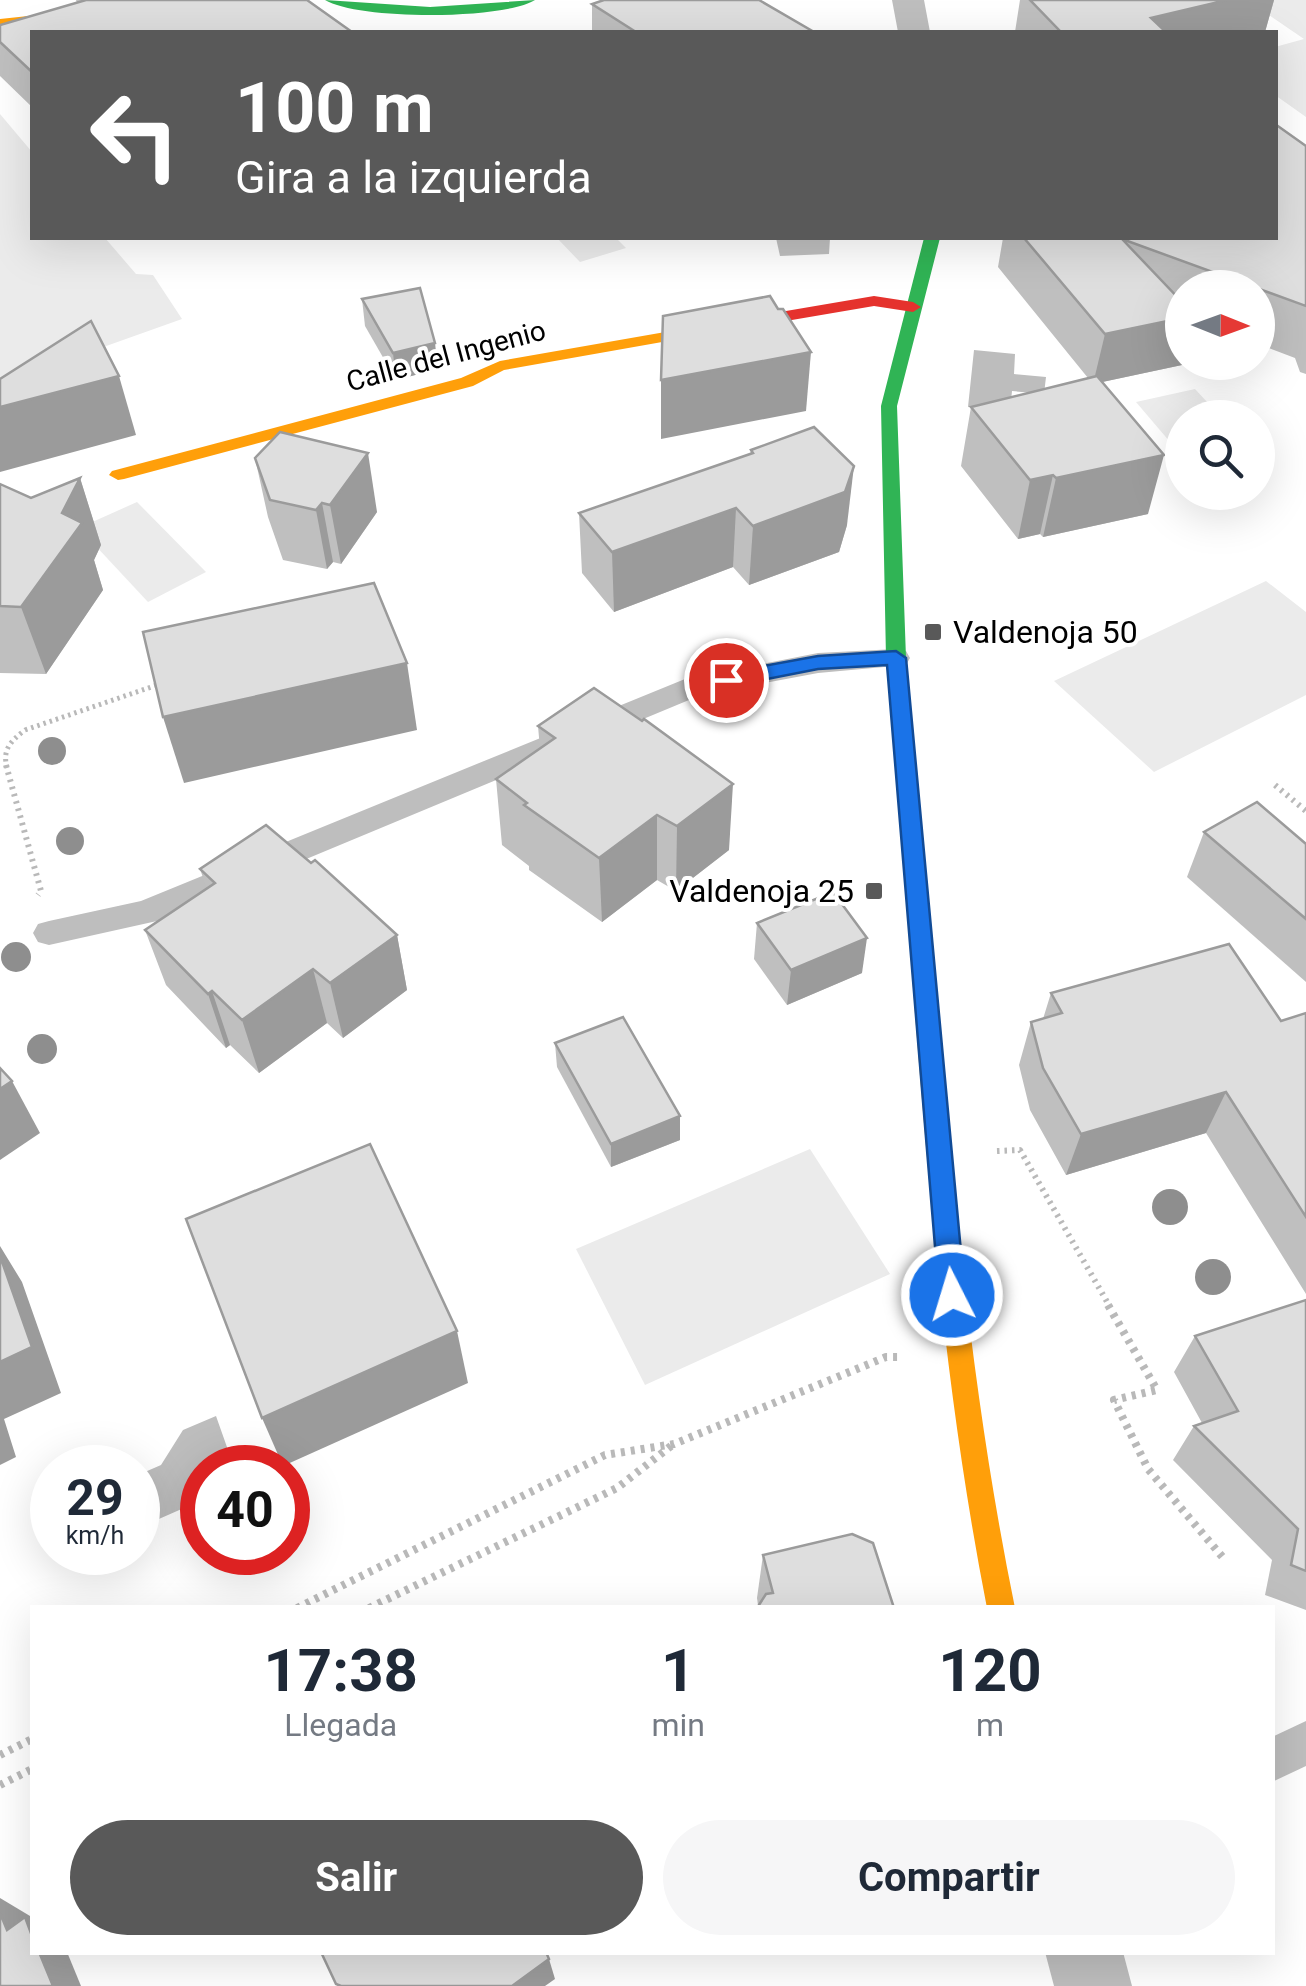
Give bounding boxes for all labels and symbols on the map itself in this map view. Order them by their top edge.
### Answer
north arrow [1165,270,1275,380]
street label: Calle del Ingenio [343,314,549,398]
place label: Valdenoja 50 [953,613,1138,651]
marker: Valdenoja 50 [922,621,944,643]
pin [684,638,769,723]
place label: Valdenoja 25 [669,872,854,910]
marker: Valdenoja 25 [863,880,885,902]
position arrow [900,1243,1004,1347]
speed limit sign: 40 [180,1445,310,1575]

